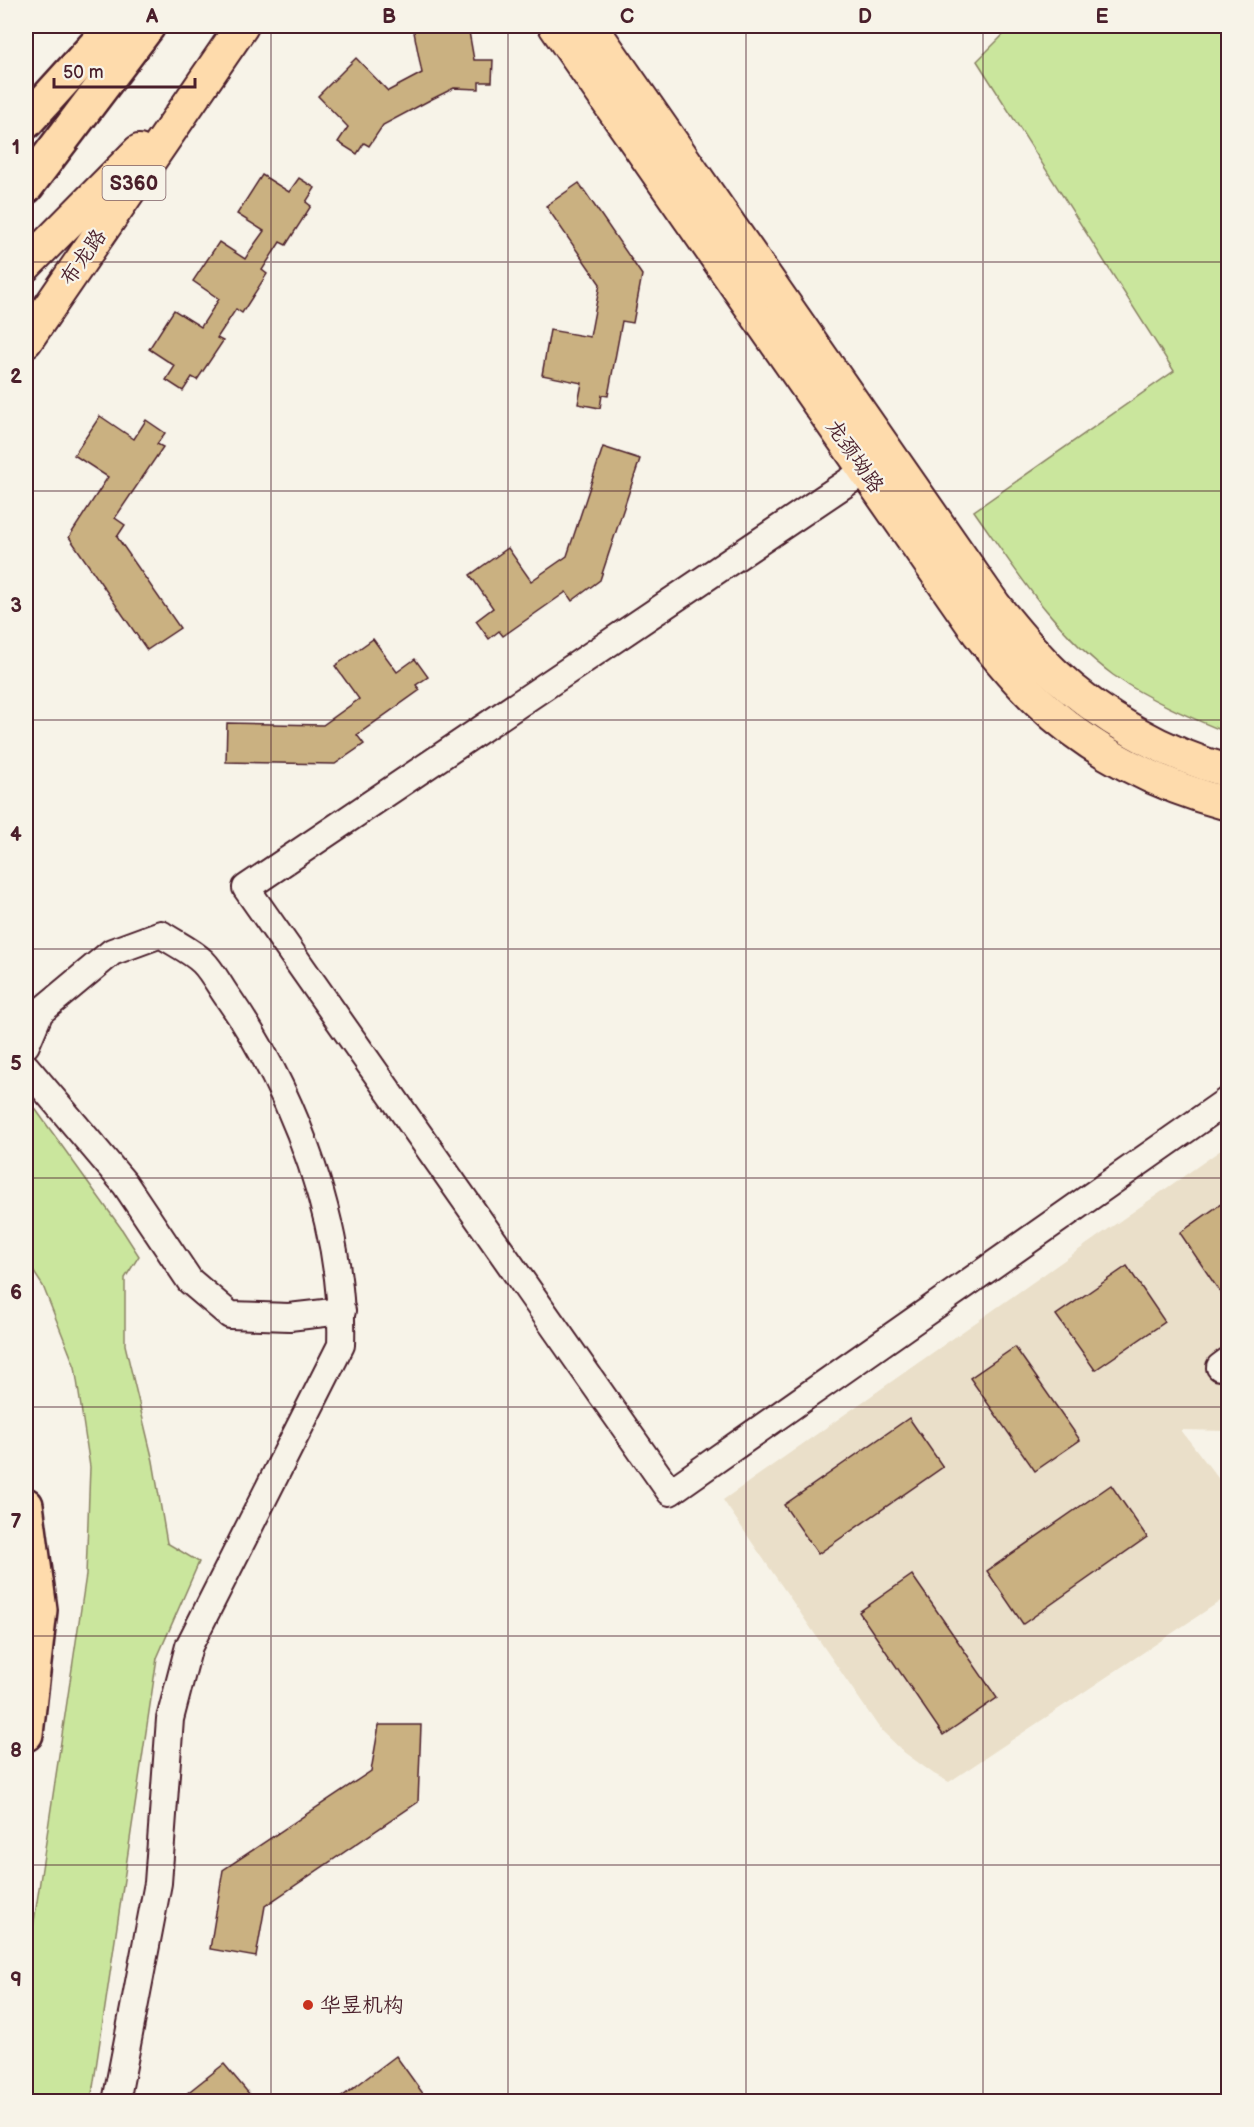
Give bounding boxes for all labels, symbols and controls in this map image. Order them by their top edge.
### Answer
text: A [145,5,159,29]
text: B [382,5,396,29]
text: C [620,5,634,29]
text: D [858,5,872,29]
text: E [1096,5,1109,29]
scale bar [54,51,195,89]
text: 50 m [63,62,104,83]
text: 1 [12,136,20,160]
road number: S360 [102,166,166,200]
street label: 布龙路 [55,224,112,290]
text: 2 [10,365,22,389]
street label: 龙颈坳路 [820,415,889,498]
text: 3 [10,594,22,618]
text: 4 [10,823,22,847]
text: 5 [10,1052,22,1076]
text: 6 [10,1281,22,1305]
text: 7 [10,1510,22,1534]
text: 8 [10,1739,22,1763]
text: 9 [10,1968,22,1992]
place label: 华昱机构 [320,1993,404,2018]
marker: 华昱机构 [301,1998,315,2012]

